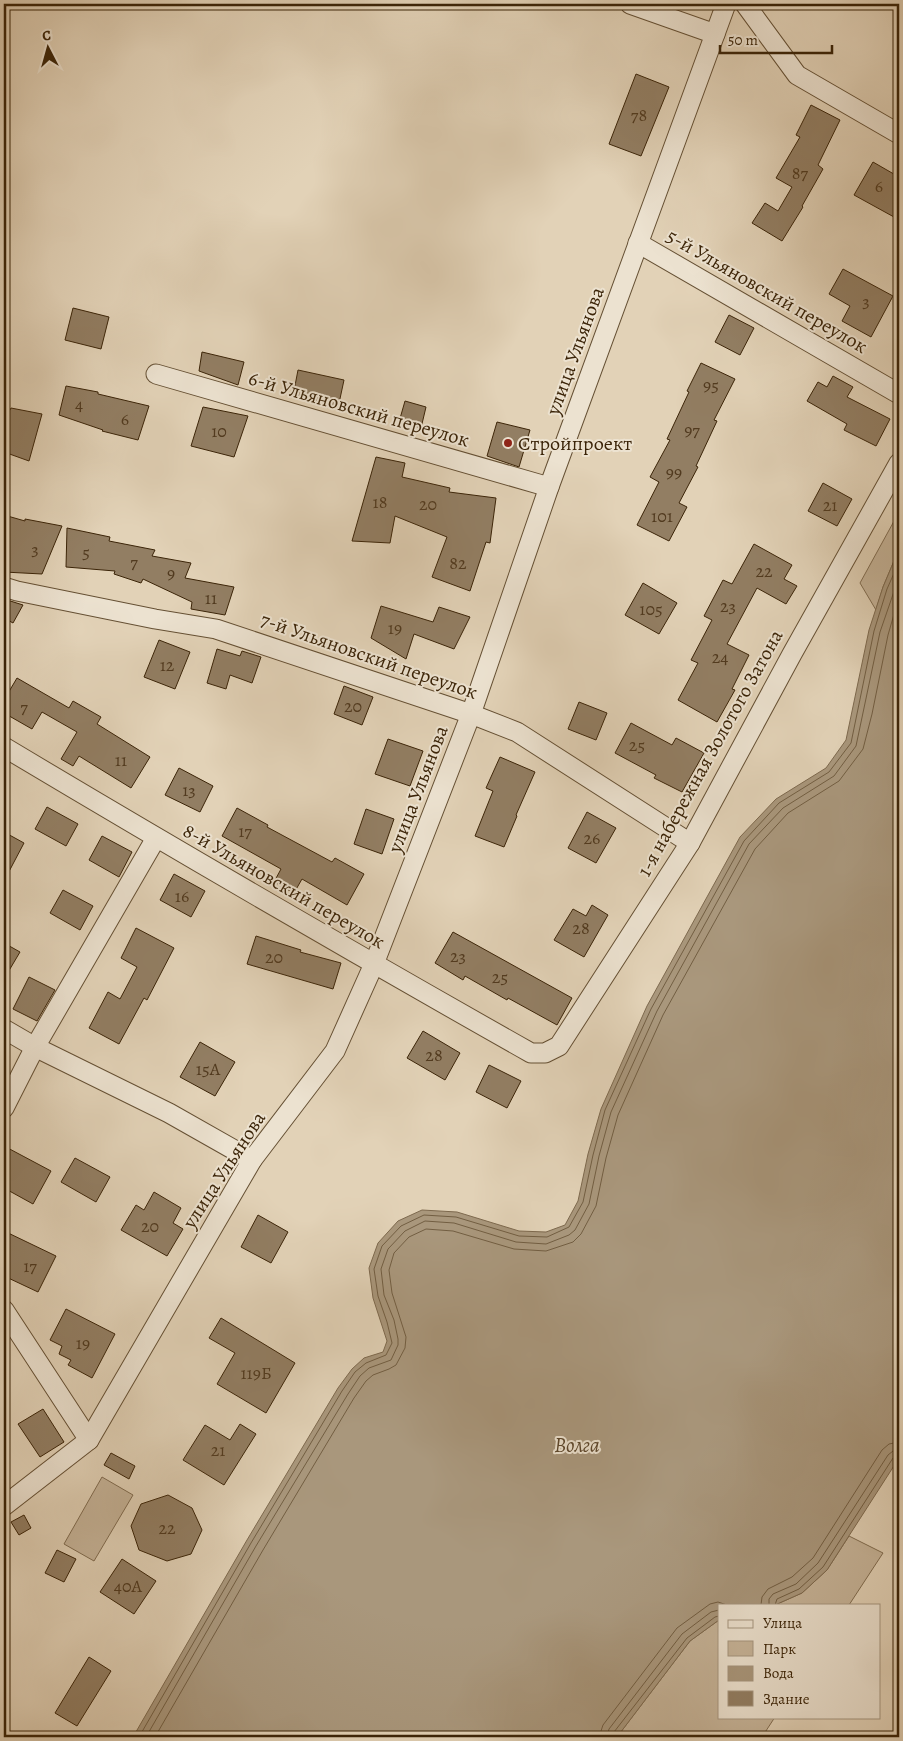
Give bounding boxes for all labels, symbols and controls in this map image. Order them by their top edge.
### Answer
north arrow [22,22,72,72]
scale bar [720,22,833,54]
text: С [41,26,52,45]
text: 50 m [728,30,758,50]
house number: 78 [631,103,647,127]
house number: 87 [792,161,809,185]
house number: 6 [875,174,883,198]
street label: 5-й Ульяновский переулок [662,222,872,360]
street label: улица Ульянова [539,283,611,420]
house number: 3 [862,289,870,313]
street label: 6-й Ульяновский переулок [245,365,473,453]
house number: 95 [703,373,719,397]
house number: 4 [75,392,83,416]
house number: 6 [121,407,129,431]
house number: 97 [684,418,700,442]
house number: 10 [211,419,227,443]
place label: Стройпроект [518,430,632,457]
marker: Стройпроект [502,437,514,449]
house number: 99 [666,460,682,484]
house number: 18 [373,490,387,514]
house number: 20 [419,492,437,516]
house number: 21 [823,493,837,517]
house number: 101 [651,504,673,528]
house number: 3 [31,537,39,561]
house number: 5 [82,540,90,564]
house number: 7 [130,550,138,574]
house number: 82 [449,551,467,575]
house number: 22 [755,559,773,583]
house number: 9 [167,561,175,585]
house number: 11 [205,586,217,610]
house number: 23 [720,594,736,618]
house number: 105 [639,597,663,621]
street label: 7-й Ульяновский переулок [257,606,481,706]
house number: 19 [388,616,402,640]
street label: 1-я набережная Золотого Затона [631,624,790,881]
house number: 24 [712,645,728,669]
house number: 12 [160,653,175,677]
house number: 20 [344,694,362,718]
house number: 7 [20,695,28,719]
street label: улица Ульянова [381,721,455,857]
house number: 25 [629,733,645,757]
house number: 11 [115,748,127,772]
house number: 13 [182,778,196,802]
street label: 8-й Ульяновский переулок [178,817,390,955]
house number: 17 [238,819,252,843]
house number: 26 [584,826,600,850]
house number: 16 [175,884,189,908]
house number: 28 [572,916,590,940]
house number: 23 [450,944,466,968]
house number: 20 [265,945,283,969]
house number: 25 [492,965,508,989]
house number: 28 [425,1043,443,1067]
house number: 15А [196,1057,221,1081]
street label: улица Ульянова [176,1106,272,1234]
house number: 20 [141,1214,159,1238]
house number: 17 [23,1254,37,1278]
house number: 19 [76,1331,90,1355]
house number: 119Б [240,1361,272,1385]
water label: Волга [554,1431,600,1459]
house number: 21 [211,1438,225,1462]
house number: 22 [158,1516,176,1540]
house number: 40А [114,1574,143,1598]
legend [718,1604,880,1718]
text: Улица [763,1613,802,1633]
text: Парк [763,1639,796,1659]
text: Вода [763,1663,794,1683]
text: Здание [763,1689,810,1709]

